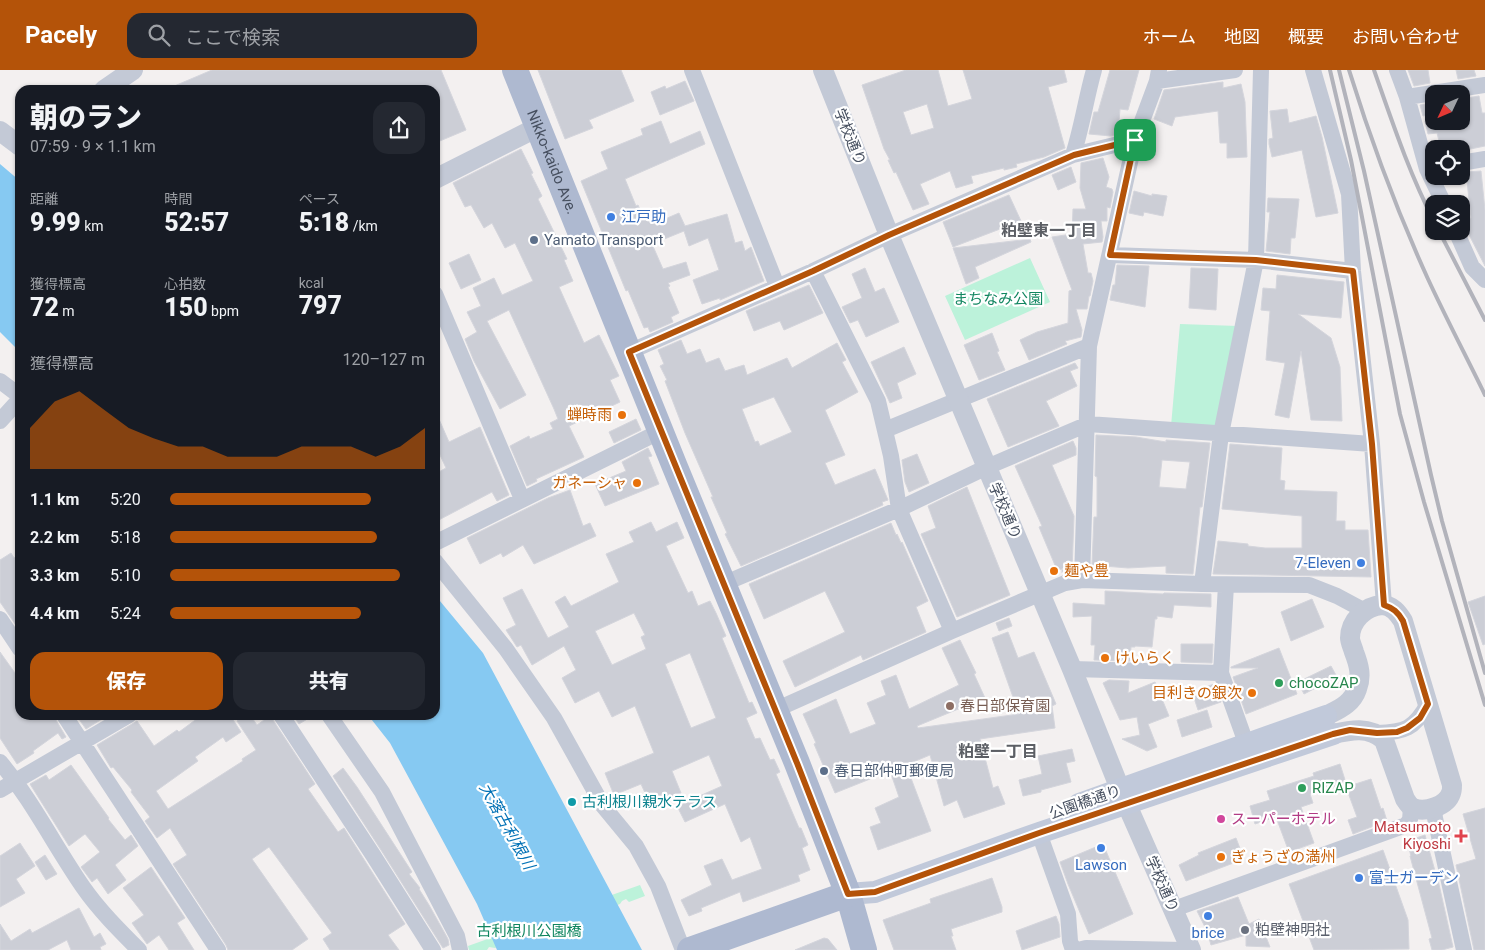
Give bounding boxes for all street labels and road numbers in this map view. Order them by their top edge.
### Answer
street label: 学校通り [830,106,870,168]
street label: Nikko-kaido Ave. [523,107,581,217]
street label: 学校通り [985,480,1025,542]
street label: 公園橋通り [1047,781,1123,823]
street label: 学校通り [1142,853,1182,915]

